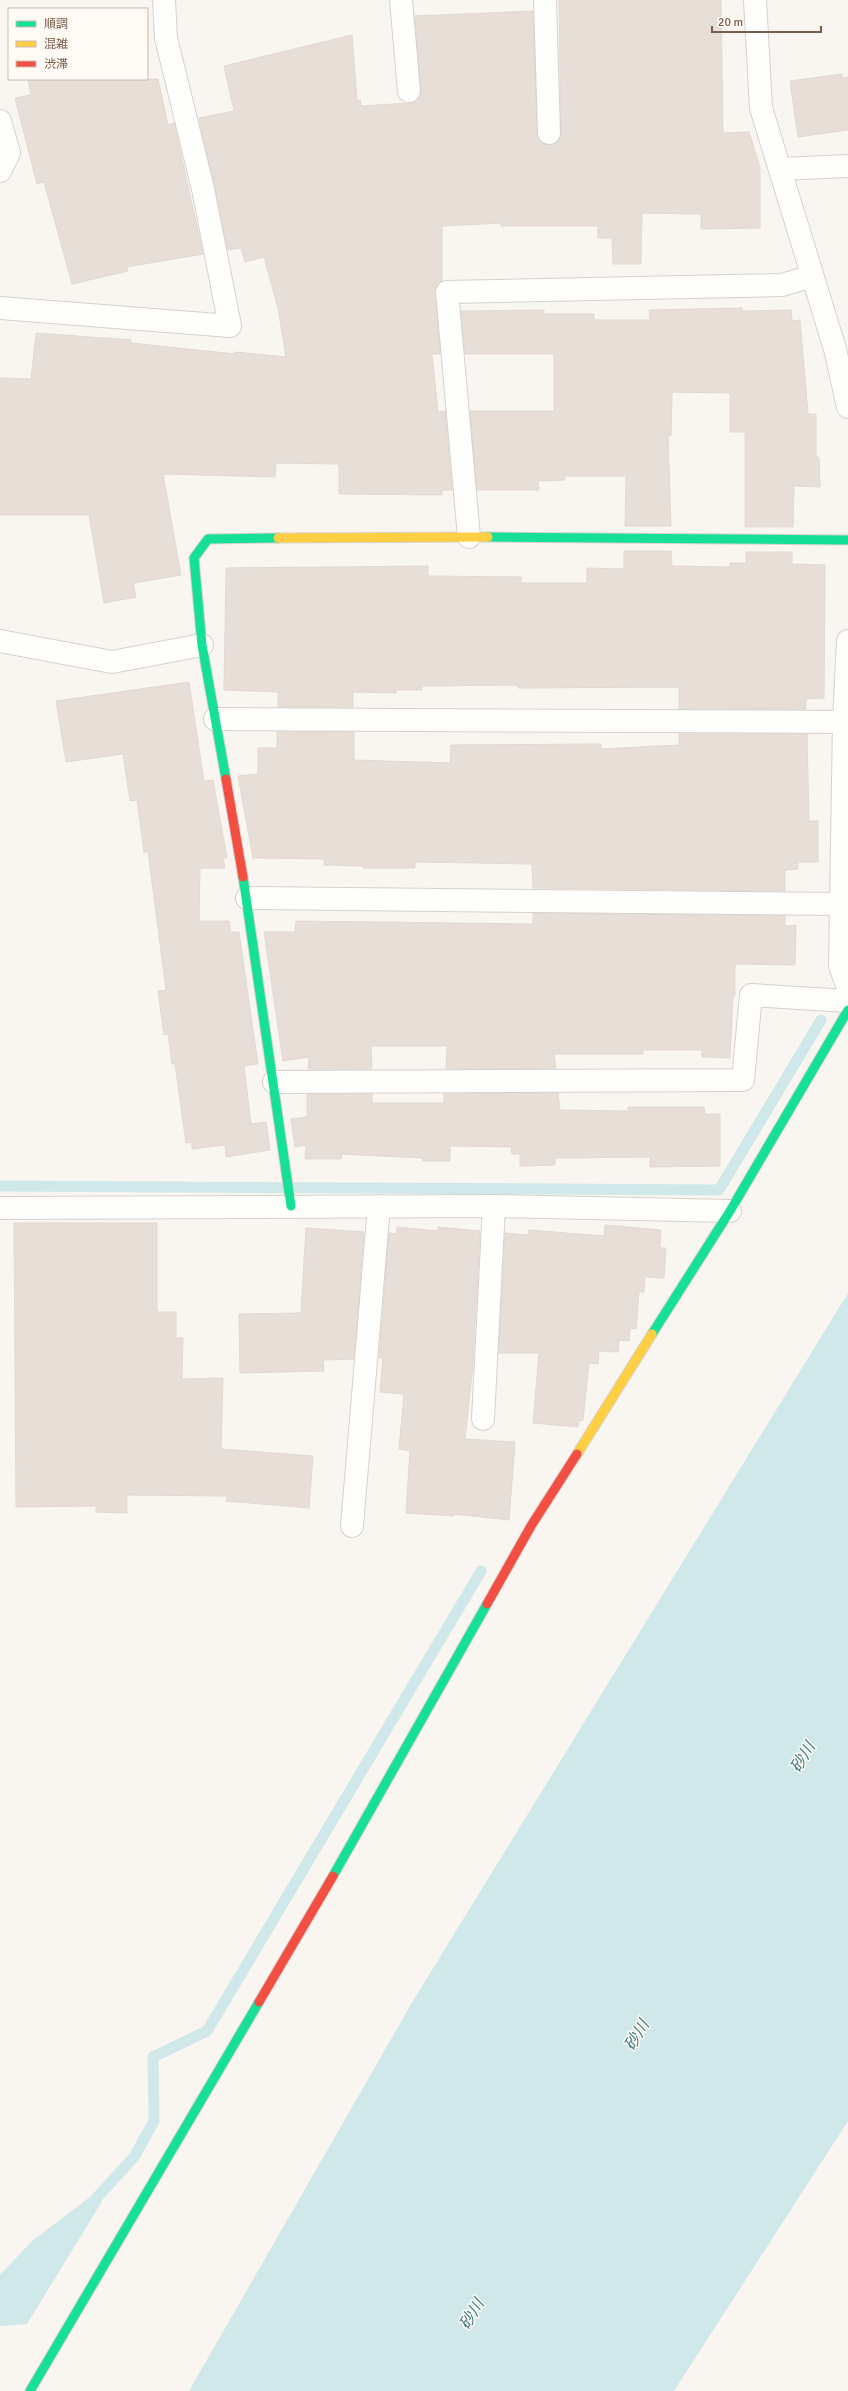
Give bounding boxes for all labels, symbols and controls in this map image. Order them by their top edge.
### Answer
legend [8,8,148,80]
scale bar [712,8,821,34]
text: 20 m [718,15,743,30]
text: 順調 [44,17,68,32]
text: 混雑 [44,37,68,52]
text: 渋滞 [44,57,68,72]
water label: 砂川 [786,1737,821,1776]
water label: 砂川 [620,2015,655,2054]
water label: 砂川 [455,2294,490,2333]

